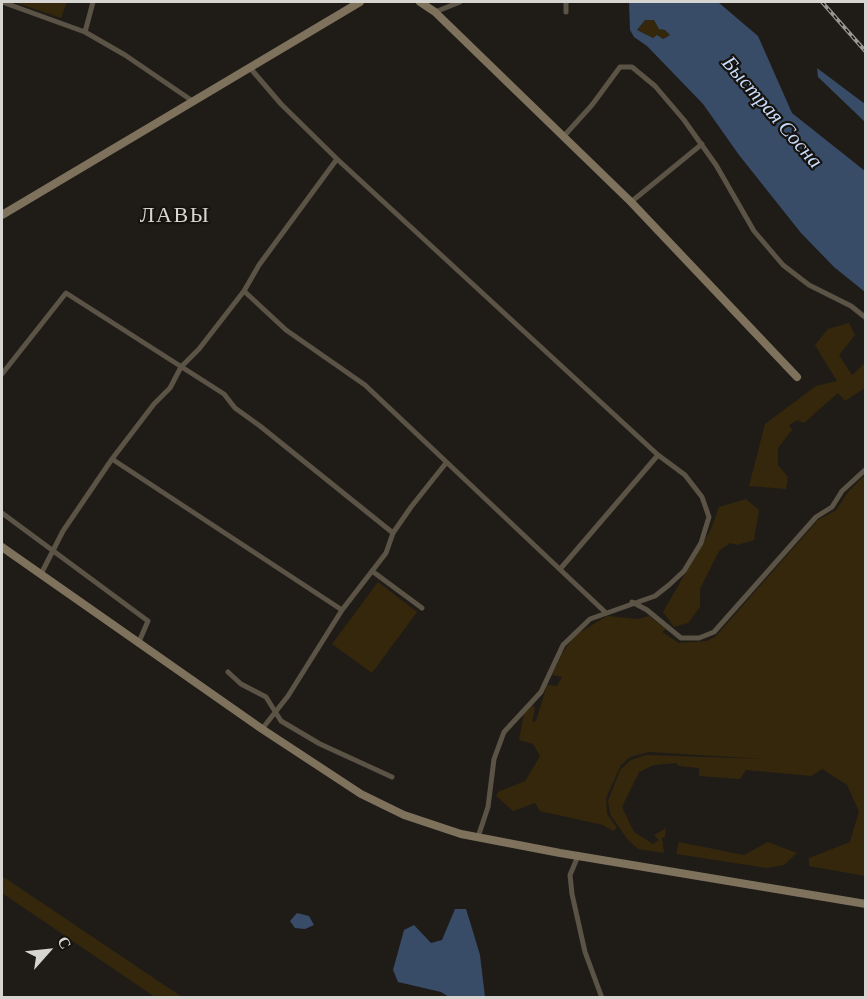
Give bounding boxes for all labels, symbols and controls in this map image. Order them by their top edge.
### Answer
water label: Быстрая Сосна [716,51,828,173]
district label: ЛАВЫ [140,202,210,228]
north arrow [18,921,78,981]
text: С [54,934,75,952]

